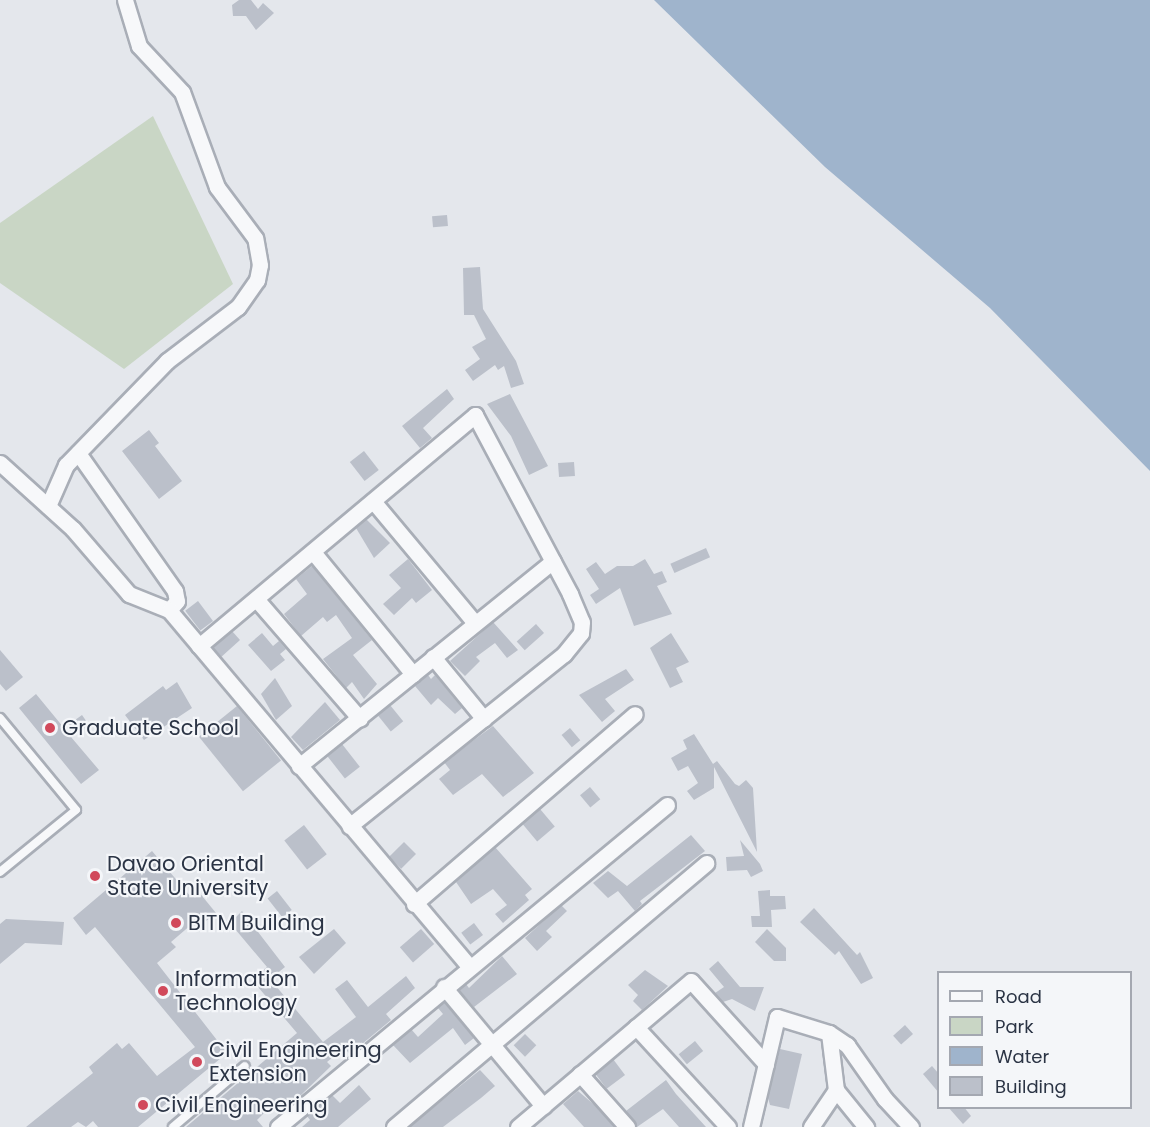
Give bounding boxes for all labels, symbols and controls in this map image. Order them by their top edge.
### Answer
place label: Graduate School [62,715,239,741]
marker: Graduate School [43,721,57,735]
place label: Davao Oriental State University [107,851,268,901]
marker: Davao Oriental State University [88,869,102,883]
place label: BITM Building [188,910,325,936]
marker: BITM Building [169,916,183,930]
place label: Information Technology [175,966,297,1016]
legend [937,971,1132,1109]
marker: Information Technology [156,984,170,998]
text: Road [995,984,1042,1009]
text: Park [995,1014,1034,1039]
place label: Civil Engineering Extension [209,1037,382,1087]
text: Water [995,1044,1049,1069]
marker: Civil Engineering Extension [190,1055,204,1069]
text: Building [995,1074,1067,1099]
place label: Civil Engineering [155,1092,328,1118]
marker: Civil Engineering [136,1098,150,1112]

